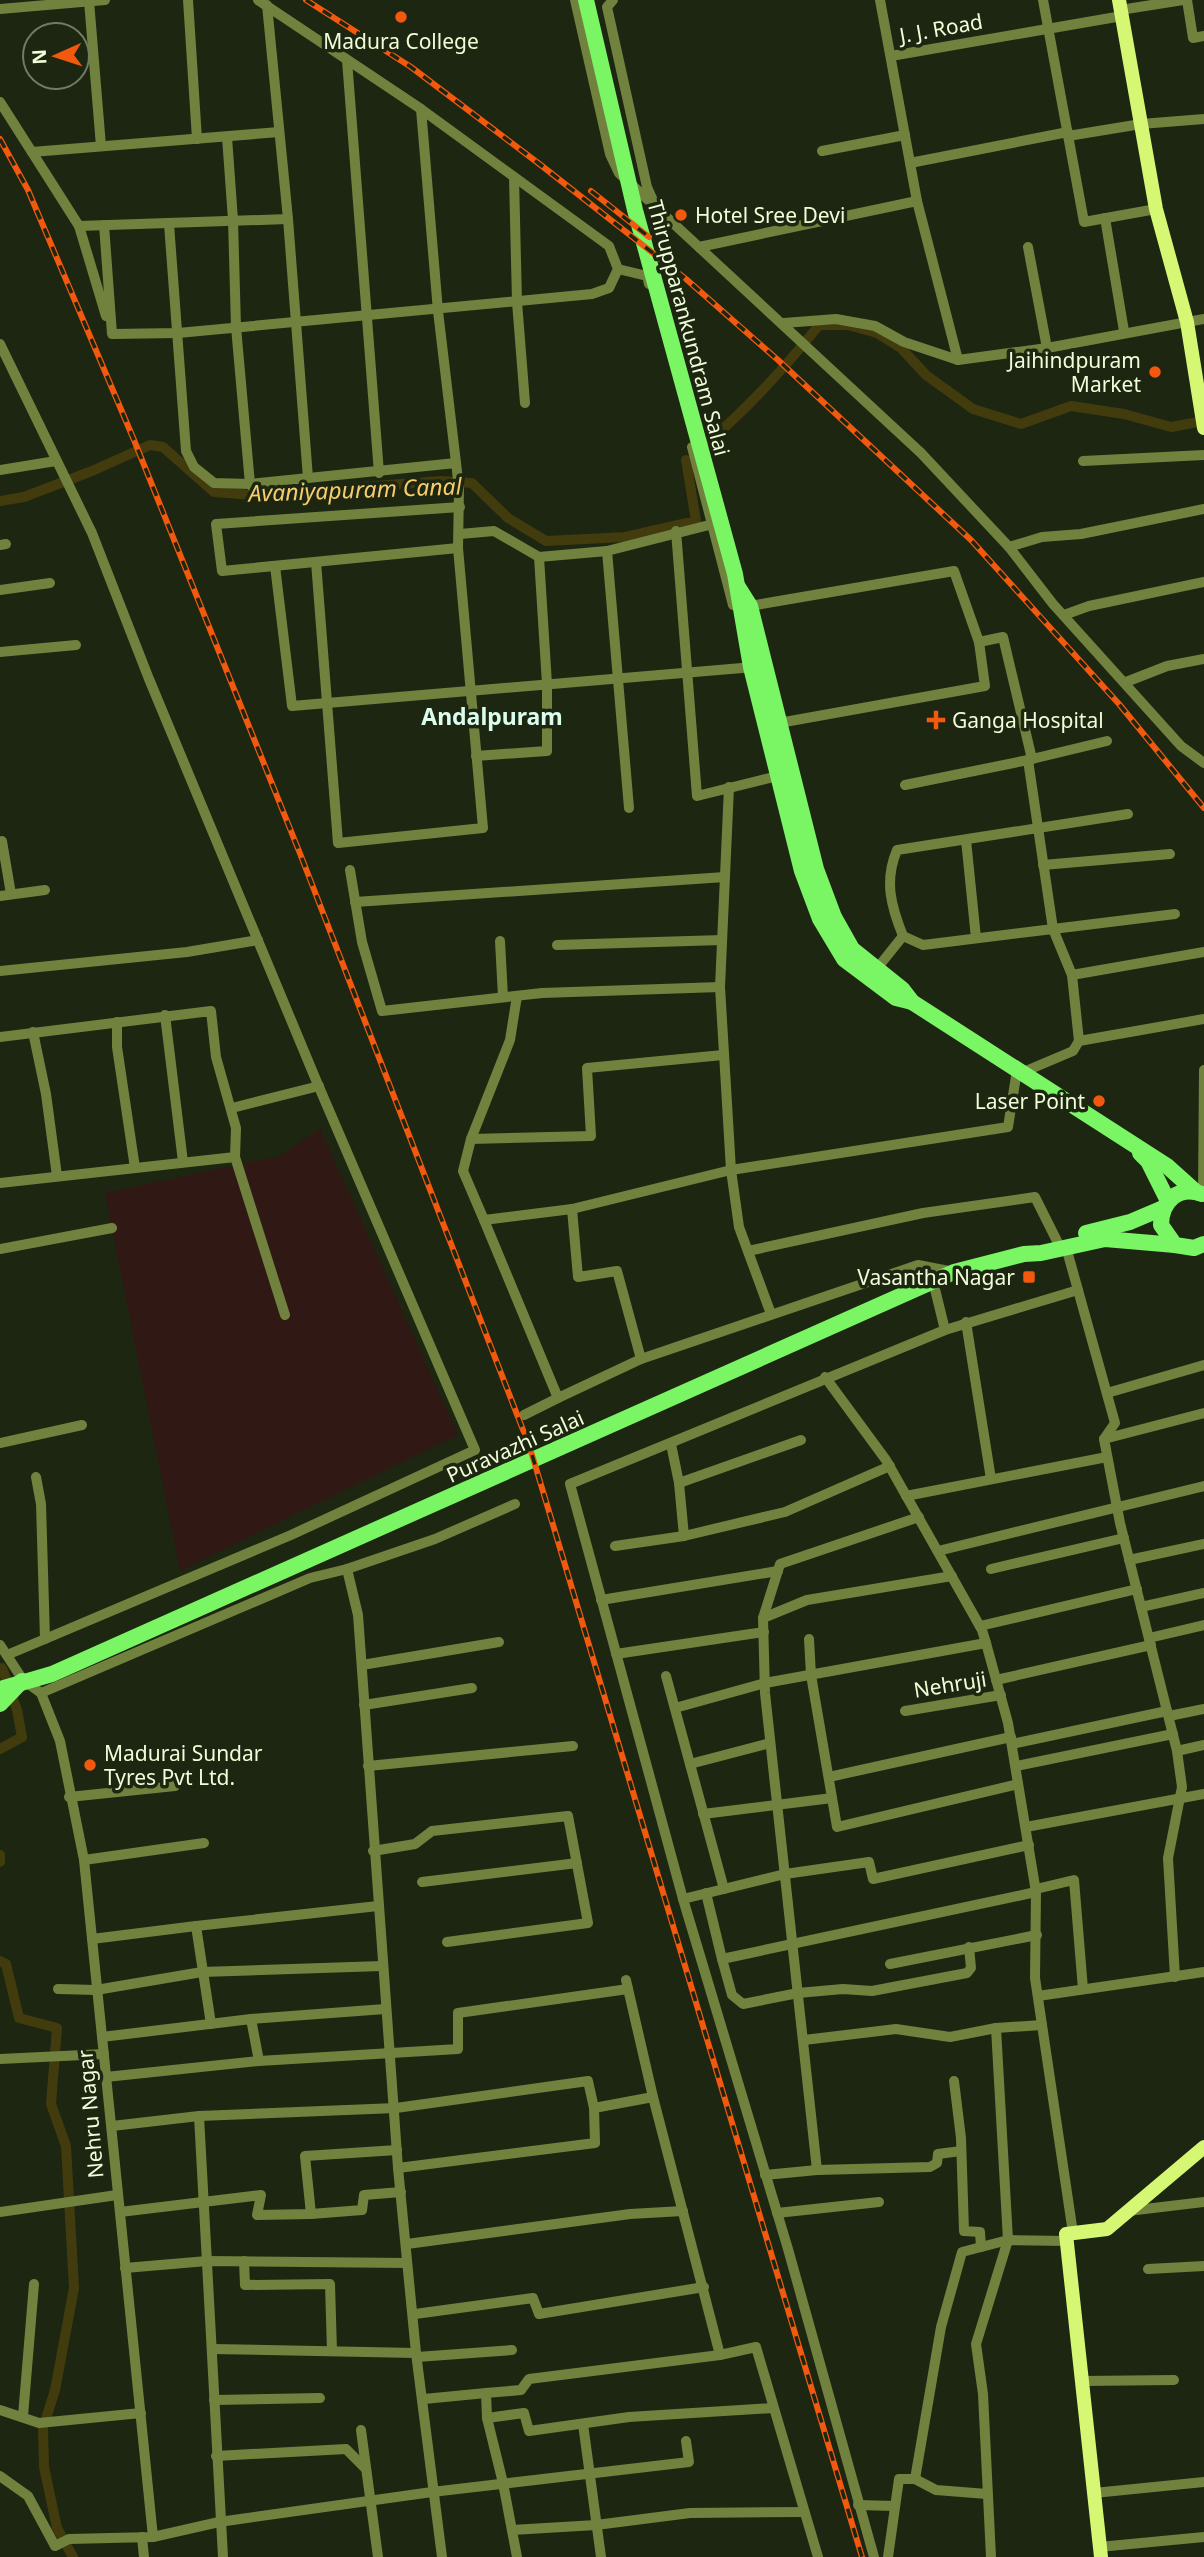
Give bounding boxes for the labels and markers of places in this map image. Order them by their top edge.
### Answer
marker: Madura College [393,9,409,25]
place label: Madura College [323,27,479,55]
place label: Hotel Sree Devi [695,201,845,229]
marker: Hotel Sree Devi [673,207,689,223]
place label: Jaihindpuram Market [1006,346,1141,398]
marker: Jaihindpuram Market [1147,364,1163,380]
place label: Ganga Hospital [952,706,1104,734]
marker: Ganga Hospital [926,710,946,730]
place label: Laser Point [975,1087,1085,1115]
marker: Laser Point [1091,1093,1107,1109]
place label: Vasantha Nagar [857,1263,1015,1291]
marker: Vasantha Nagar [1021,1269,1037,1285]
place label: Madurai Sundar Tyres Pvt Ltd. [104,1739,263,1791]
marker: Madurai Sundar Tyres Pvt Ltd. [82,1757,98,1773]

